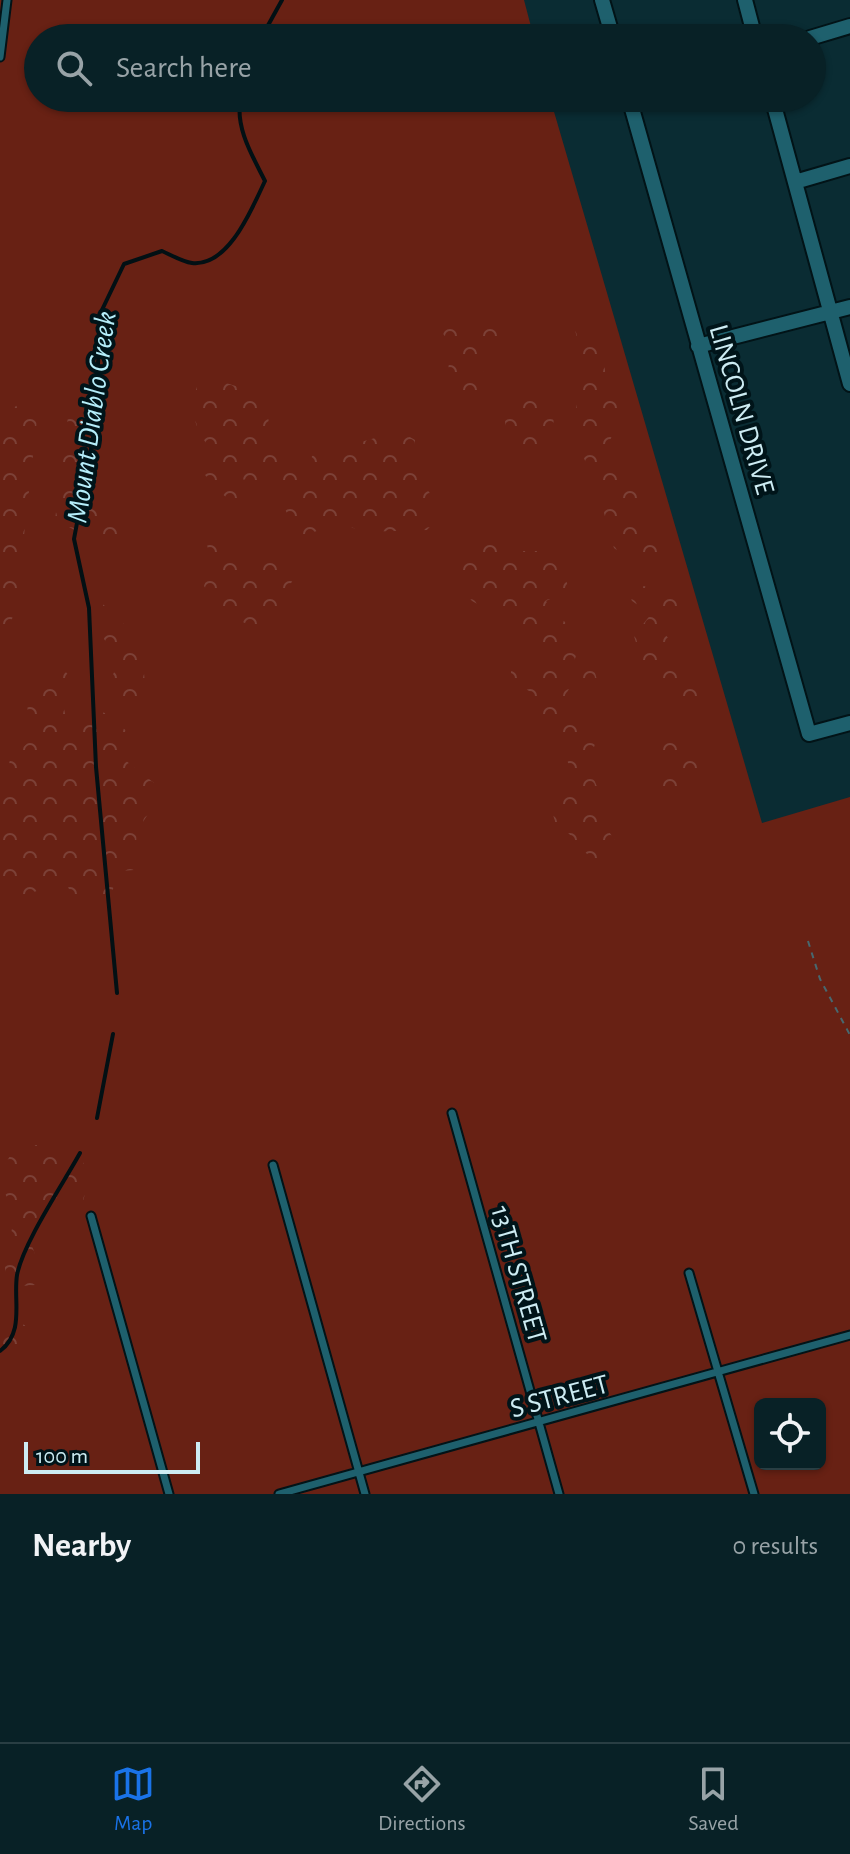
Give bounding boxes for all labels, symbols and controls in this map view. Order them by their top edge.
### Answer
search box [24,24,826,112]
icon: search [52,46,96,90]
text: Search here [116,53,252,83]
water label: Mount Diablo Creek [62,309,122,525]
street label: LINCOLN DRIVE [703,321,779,498]
street label: 13TH STREET [485,1203,551,1347]
street label: S STREET [507,1370,612,1423]
map controls [754,1398,826,1470]
button: locate [754,1398,826,1470]
scale bar [24,1438,200,1474]
text: 100 m [36,1445,88,1467]
text: Nearby [32,1529,131,1563]
text: 0 results [732,1533,818,1559]
tab: Map [111,1762,155,1836]
tab: Directions [378,1762,466,1836]
tab: Saved [688,1762,739,1836]

